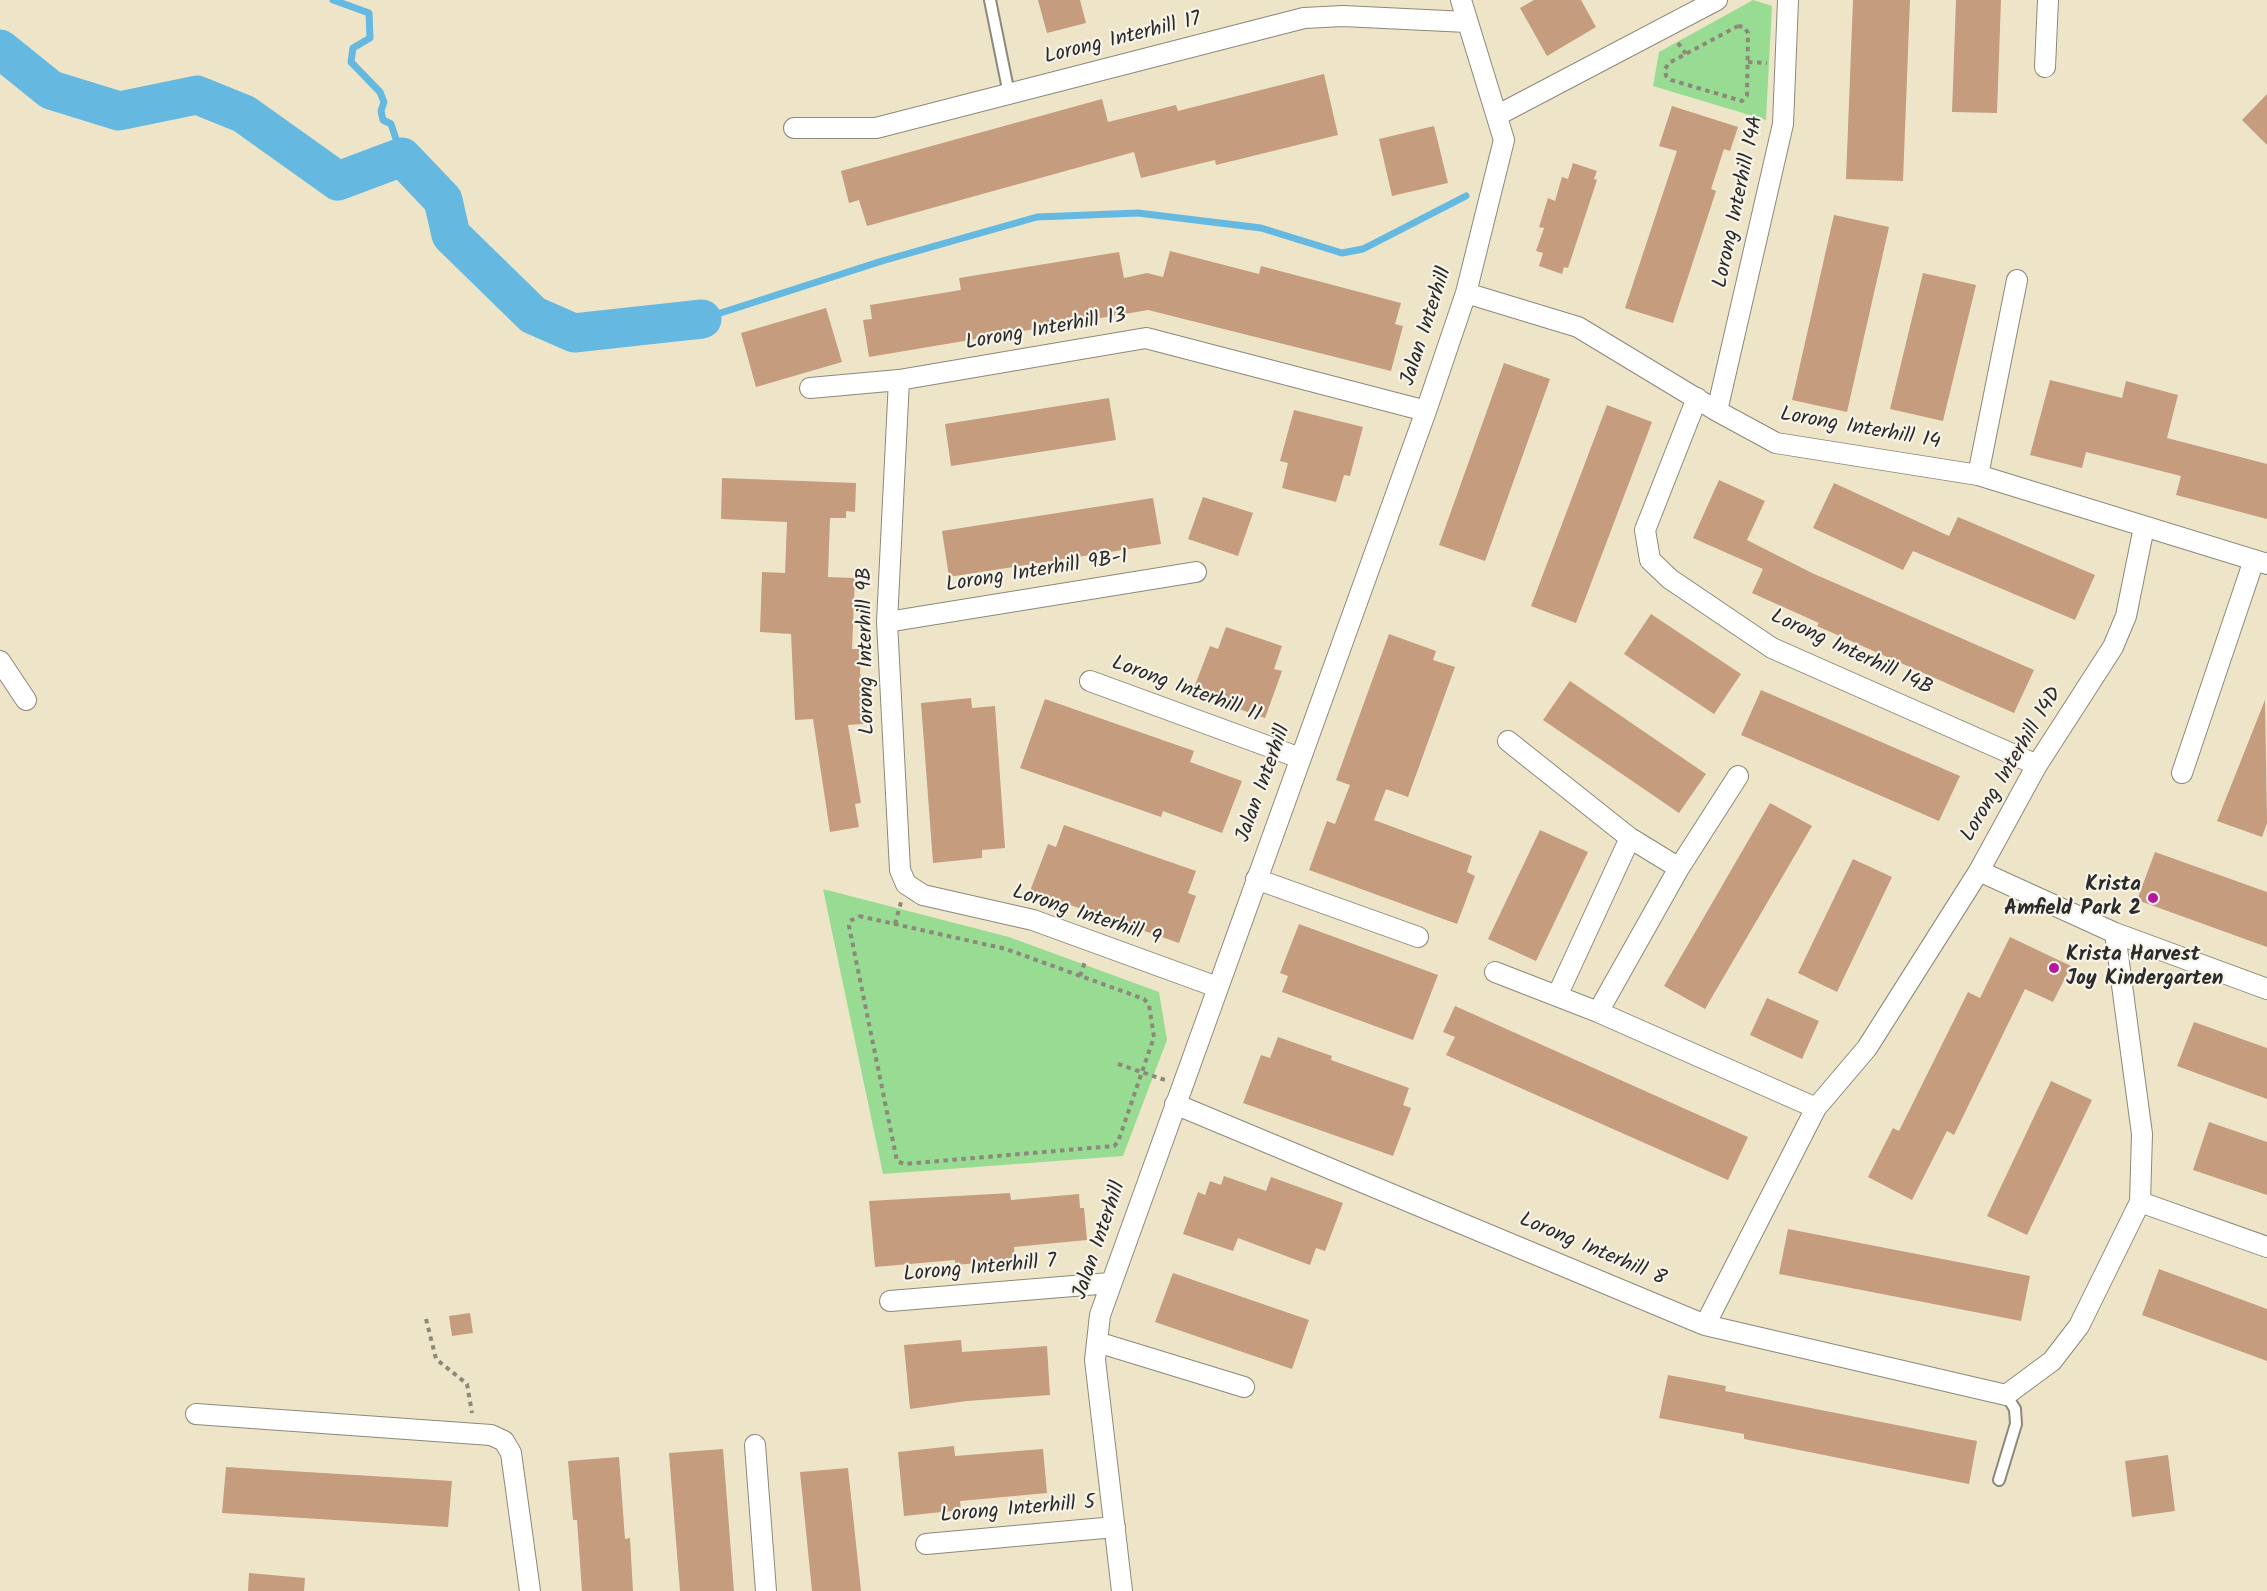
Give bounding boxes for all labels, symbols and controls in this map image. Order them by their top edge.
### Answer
street label: Lorong Interhill 17 [1042,8,1204,72]
street label: Lorong Interhill 14A [1709,114,1771,290]
street label: Jalan Interhill [1397,265,1459,389]
street label: Lorong Interhill 13 [964,304,1128,358]
street label: Lorong Interhill 14 [1778,403,1942,457]
street label: Lorong Interhill 9B-1 [944,546,1130,600]
street label: Lorong Interhill 9B [854,567,882,735]
street label: Lorong Interhill 14B [1766,605,1936,703]
street label: Lorong Interhill 11 [1108,652,1264,730]
street label: Lorong Interhill 14D [1957,683,2069,847]
street label: Jalan Interhill [1232,722,1298,846]
place label: Krista Amfield Park 2 [2004,873,2141,923]
street label: Lorong Interhill 9 [1009,881,1163,953]
marker: Krista Amfield Park 2 [2146,891,2160,905]
place label: Krista Harvest Joy Kindergarten [2066,943,2223,993]
marker: Krista Harvest Joy Kindergarten [2047,961,2061,975]
street label: Jalan Interhill [1069,1179,1133,1303]
street label: Lorong Interhill 8 [1515,1209,1669,1293]
street label: Lorong Interhill 7 [902,1251,1058,1289]
street label: Lorong Interhill 5 [939,1492,1097,1530]

